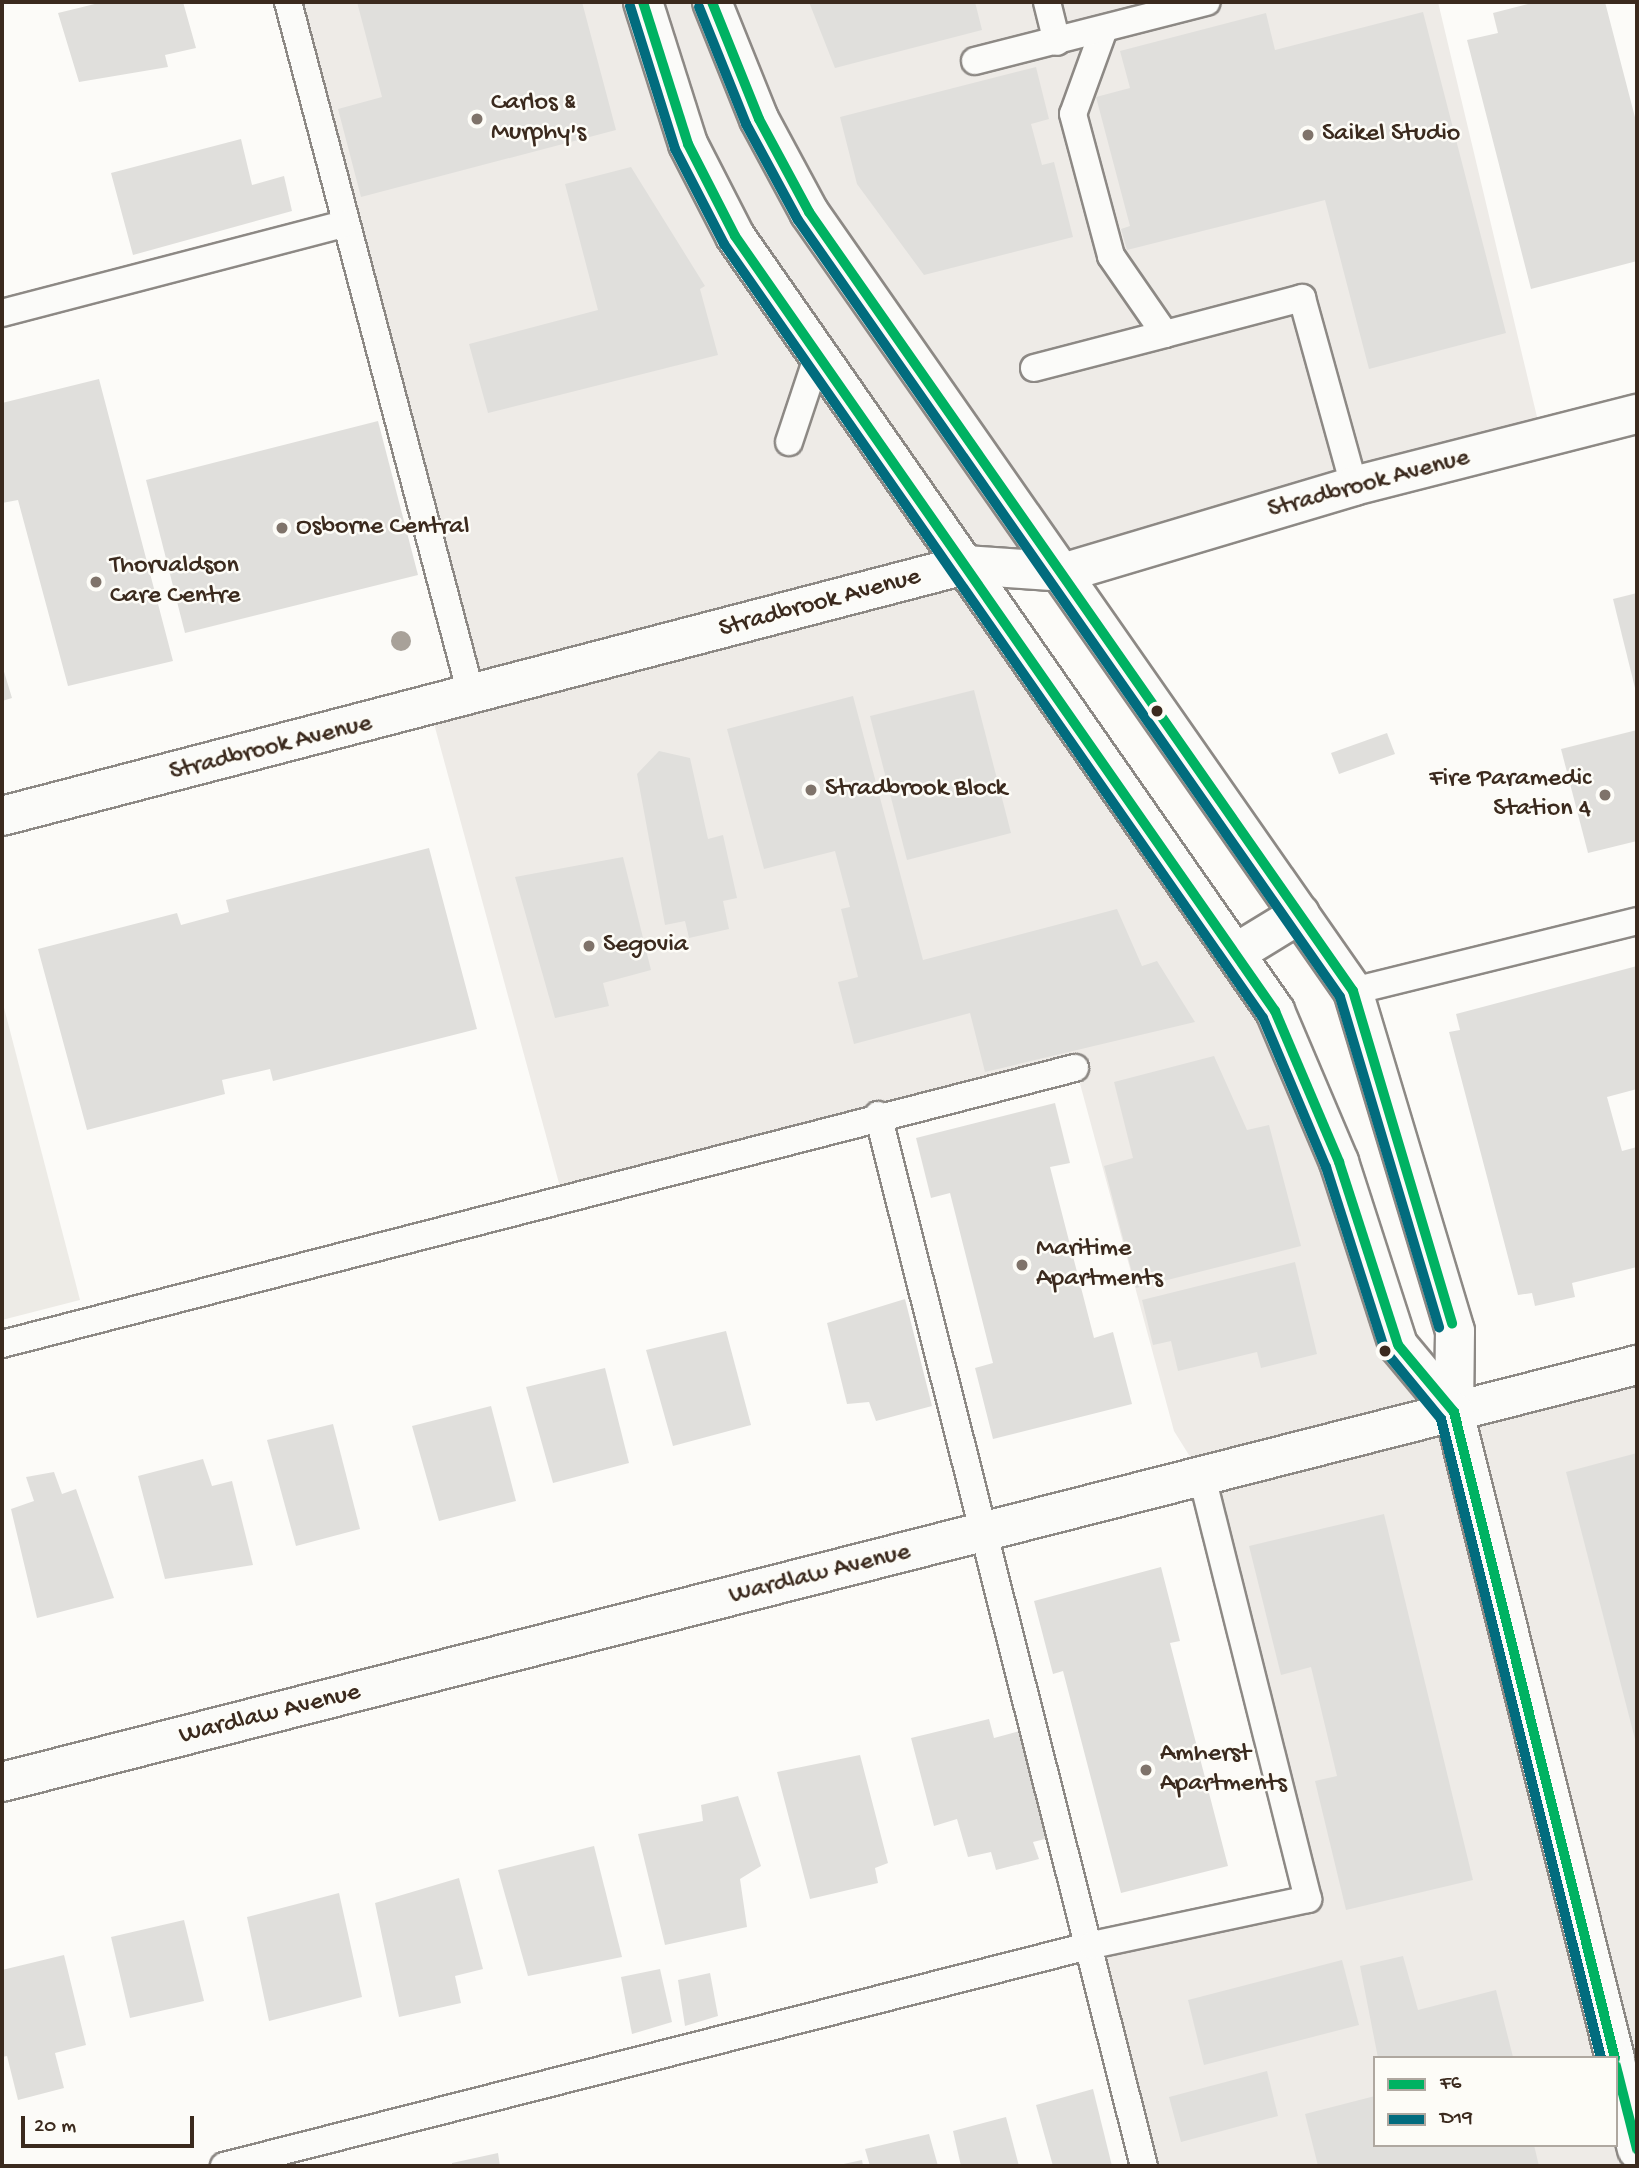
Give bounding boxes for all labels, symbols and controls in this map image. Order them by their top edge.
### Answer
place label: Carlos & Murphy's [491,88,586,150]
marker: Carlos & Murphy's [469,111,485,127]
place label: Saikel Studio [1322,119,1460,151]
marker: Saikel Studio [1300,127,1316,143]
street label: Stradbrook Avenue [1265,443,1473,527]
place label: Osborne Central [296,512,469,544]
marker: Osborne Central [274,520,290,536]
place label: Thorvaldson Care Centre [110,551,240,612]
street label: Stradbrook Avenue [716,562,924,646]
marker: Thorvaldson Care Centre [88,574,104,590]
unlabelled marker [1150,704,1164,718]
street label: Stradbrook Avenue [167,709,375,789]
place label: Fire Paramedic Station 4 [1429,764,1591,826]
place label: Stradbrook Block [825,774,1007,806]
marker: Stradbrook Block [803,782,819,798]
marker: Fire Paramedic Station 4 [1597,787,1613,803]
place label: Segovia [603,930,688,962]
marker: Segovia [581,938,597,954]
place label: Maritime Apartments [1036,1234,1163,1296]
marker: Maritime Apartments [1014,1257,1030,1273]
unlabelled marker [1378,1344,1392,1358]
street label: Wardlaw Avenue [726,1537,914,1613]
street label: Wardlaw Avenue [176,1677,364,1753]
place label: Amherst Apartments [1160,1739,1287,1800]
marker: Amherst Apartments [1138,1762,1154,1778]
legend [1373,2056,1618,2147]
text: F6 [1440,2072,1461,2097]
scale bar [24,2102,198,2146]
text: D19 [1440,2107,1473,2132]
text: 20 m [34,2115,76,2140]

